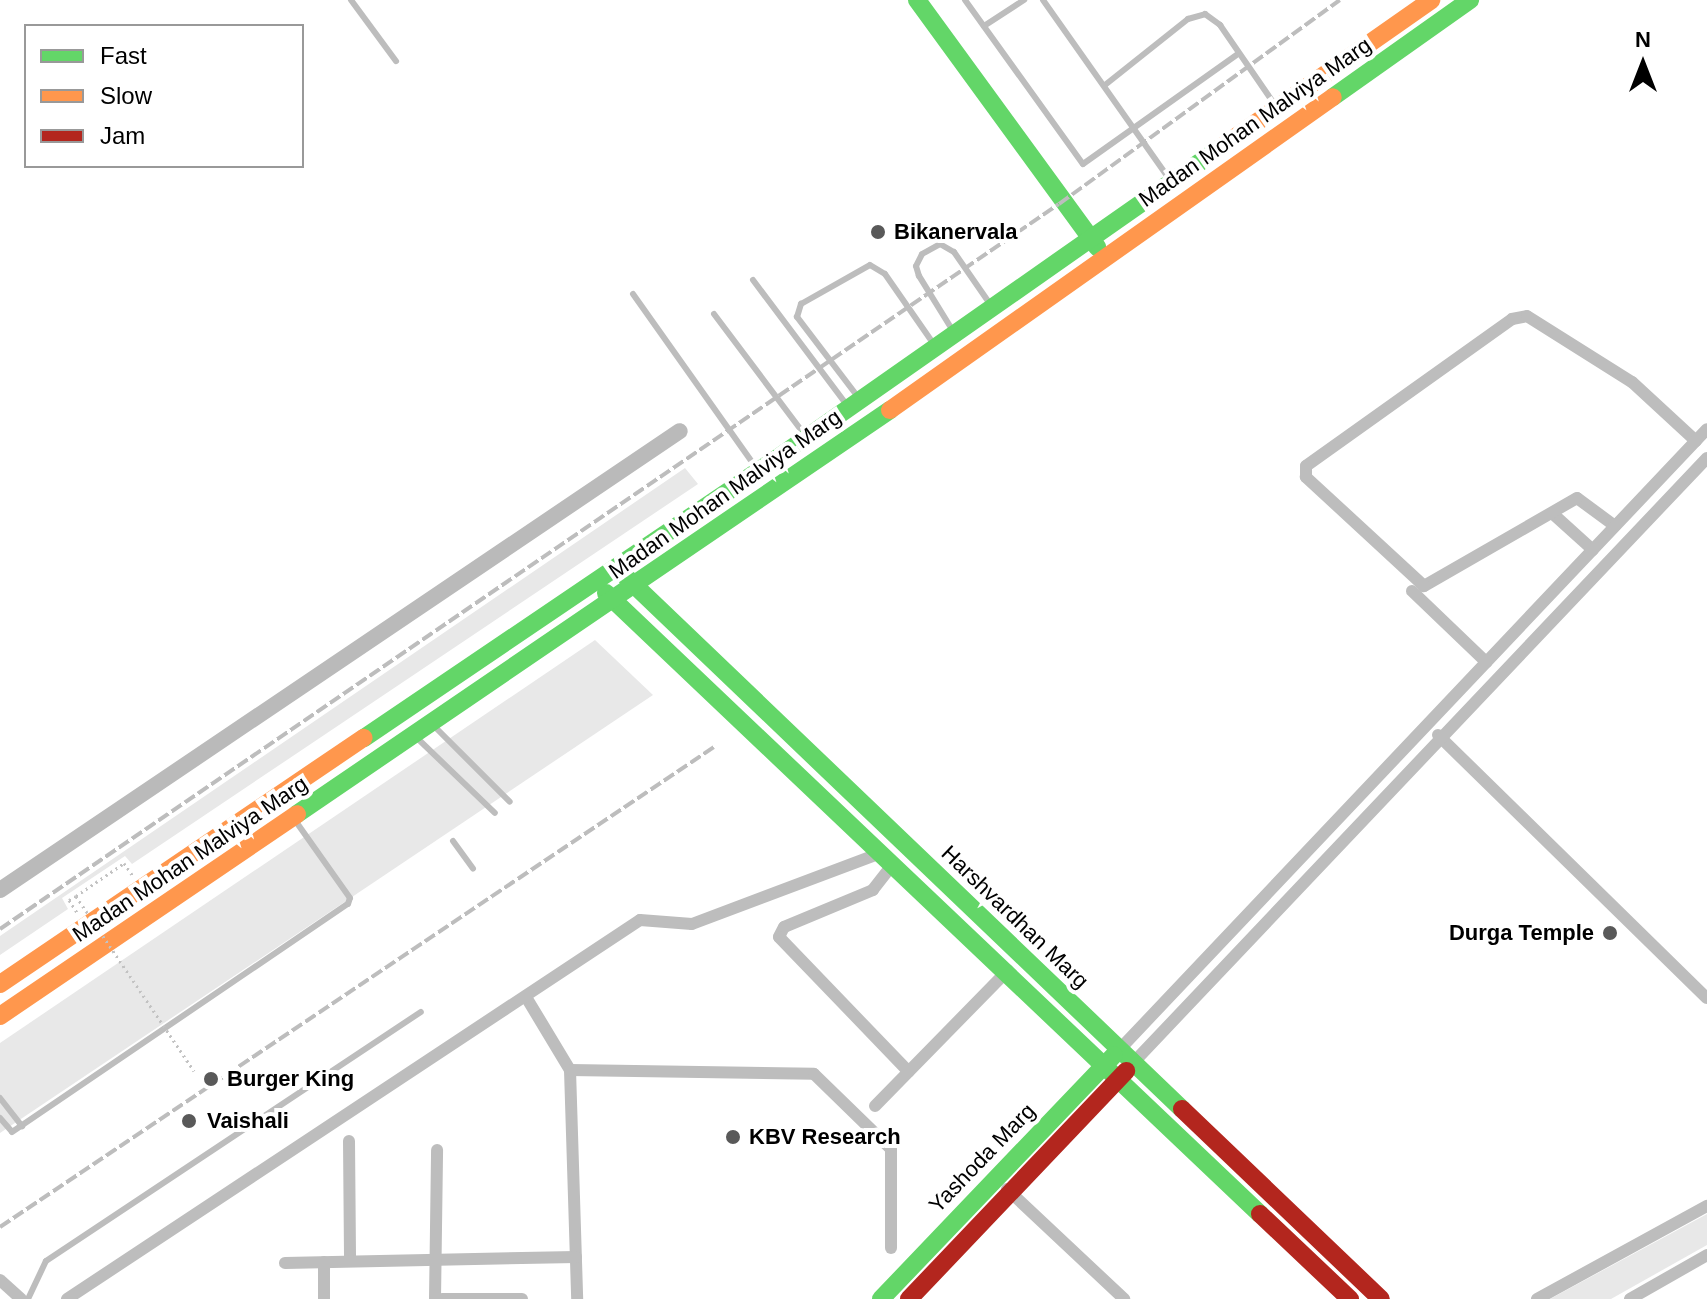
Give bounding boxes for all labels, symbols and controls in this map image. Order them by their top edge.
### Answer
legend [24,24,304,168]
north arrow [1603,24,1683,104]
text: N [1635,27,1651,52]
street label: Madan Mohan Malviya Marg [1134,32,1376,212]
text: Fast [100,42,147,69]
text: Slow [100,82,152,109]
text: Jam [100,122,145,149]
place label: Bikanervala [894,219,1018,245]
marker: Bikanervala [869,223,887,241]
street label: Madan Mohan Malviya Marg [604,404,846,584]
street label: Madan Mohan Malviya Marg [68,770,312,948]
street label: Harshvardhan Marg [936,840,1094,994]
place label: Durga Temple [1449,920,1594,946]
marker: Durga Temple [1601,924,1619,942]
place label: Burger King [227,1066,354,1092]
marker: Burger King [202,1070,220,1088]
street label: Yashoda Marg [923,1098,1041,1218]
place label: Vaishali [207,1108,289,1134]
marker: Vaishali [178,1110,200,1132]
place label: KBV Research [749,1124,901,1150]
marker: KBV Research [724,1128,742,1146]

